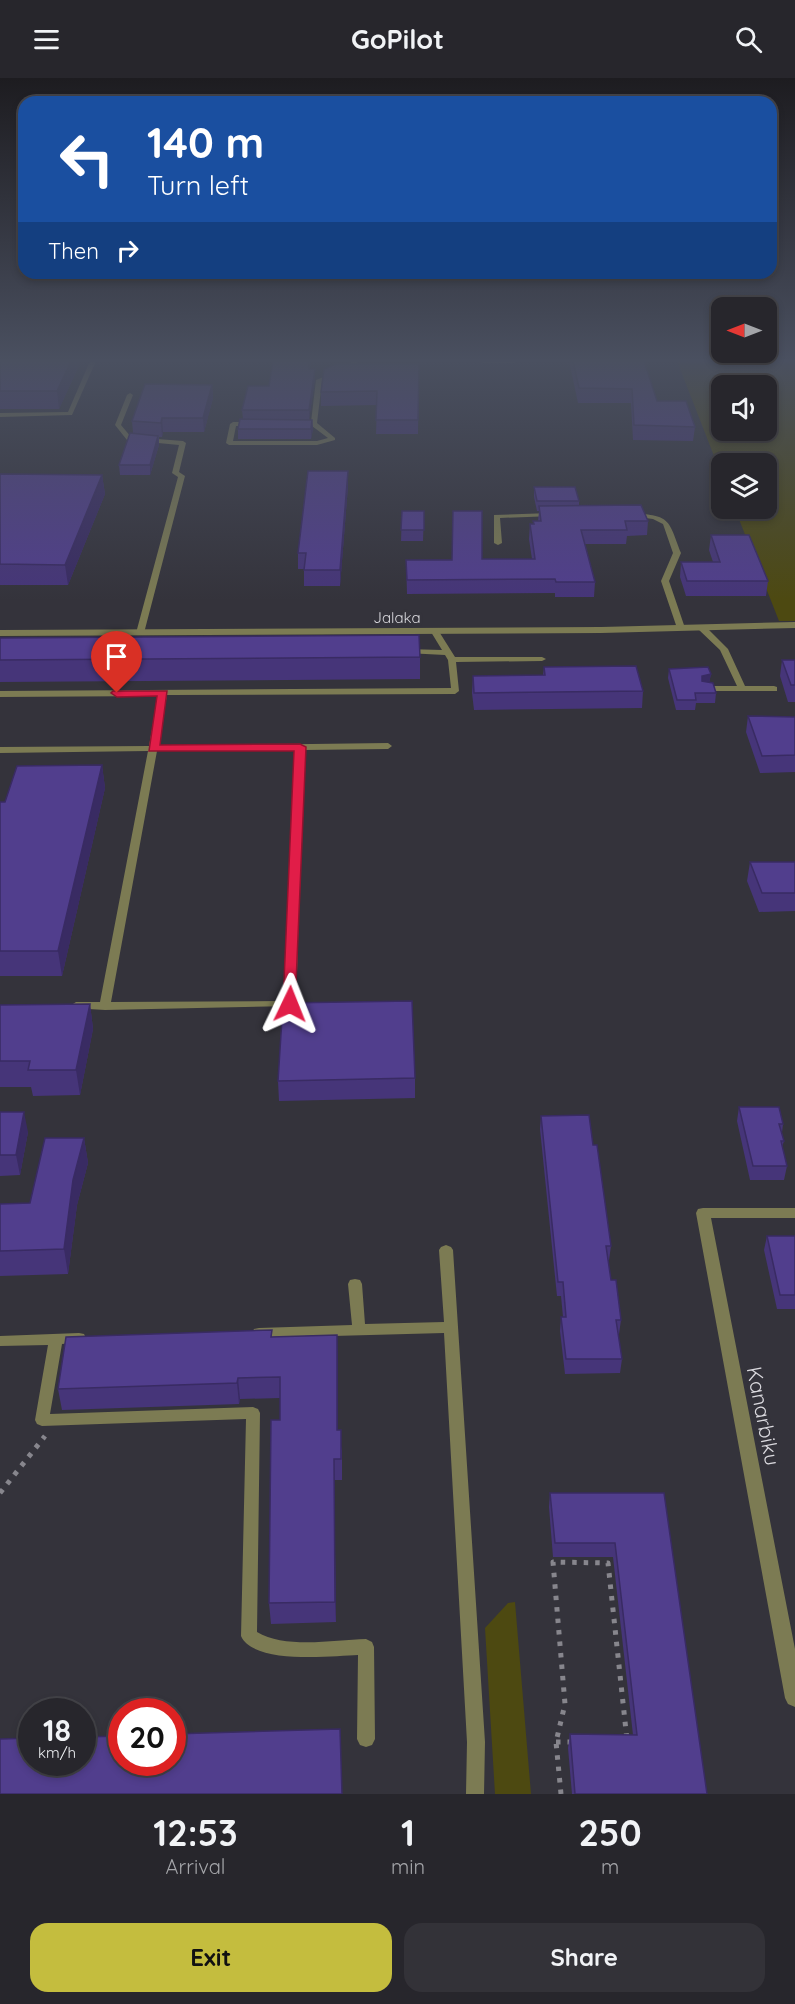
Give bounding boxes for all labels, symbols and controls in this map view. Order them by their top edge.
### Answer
text: GoPilot [351,22,444,56]
icon: menu [30,23,63,56]
icon: search [732,23,765,56]
text: 140 m [147,116,264,169]
icon: left [48,120,126,198]
text: Turn left [147,168,249,202]
icon: right [111,234,144,267]
text: Then [48,237,99,265]
north arrow [711,297,777,363]
map controls [711,297,777,519]
button: sound [711,375,777,441]
button: layers [711,453,777,519]
street label: Jalaka [373,608,421,627]
pin [91,631,142,693]
icon: arrive [100,640,133,673]
position arrow [258,972,322,1036]
street label: Kanarbiku [742,1364,786,1468]
speed limit sign: 20 [108,1698,186,1776]
text: 18 [43,1711,71,1749]
text: km/h [38,1743,76,1762]
text: 12:53 [153,1810,238,1855]
text: 1 [401,1810,415,1855]
text: 250 [578,1810,642,1855]
text: Arrival [166,1854,225,1879]
text: min [391,1854,425,1879]
text: m [601,1854,619,1879]
button: Exit [30,1923,392,1992]
button: Share [404,1923,765,1992]

